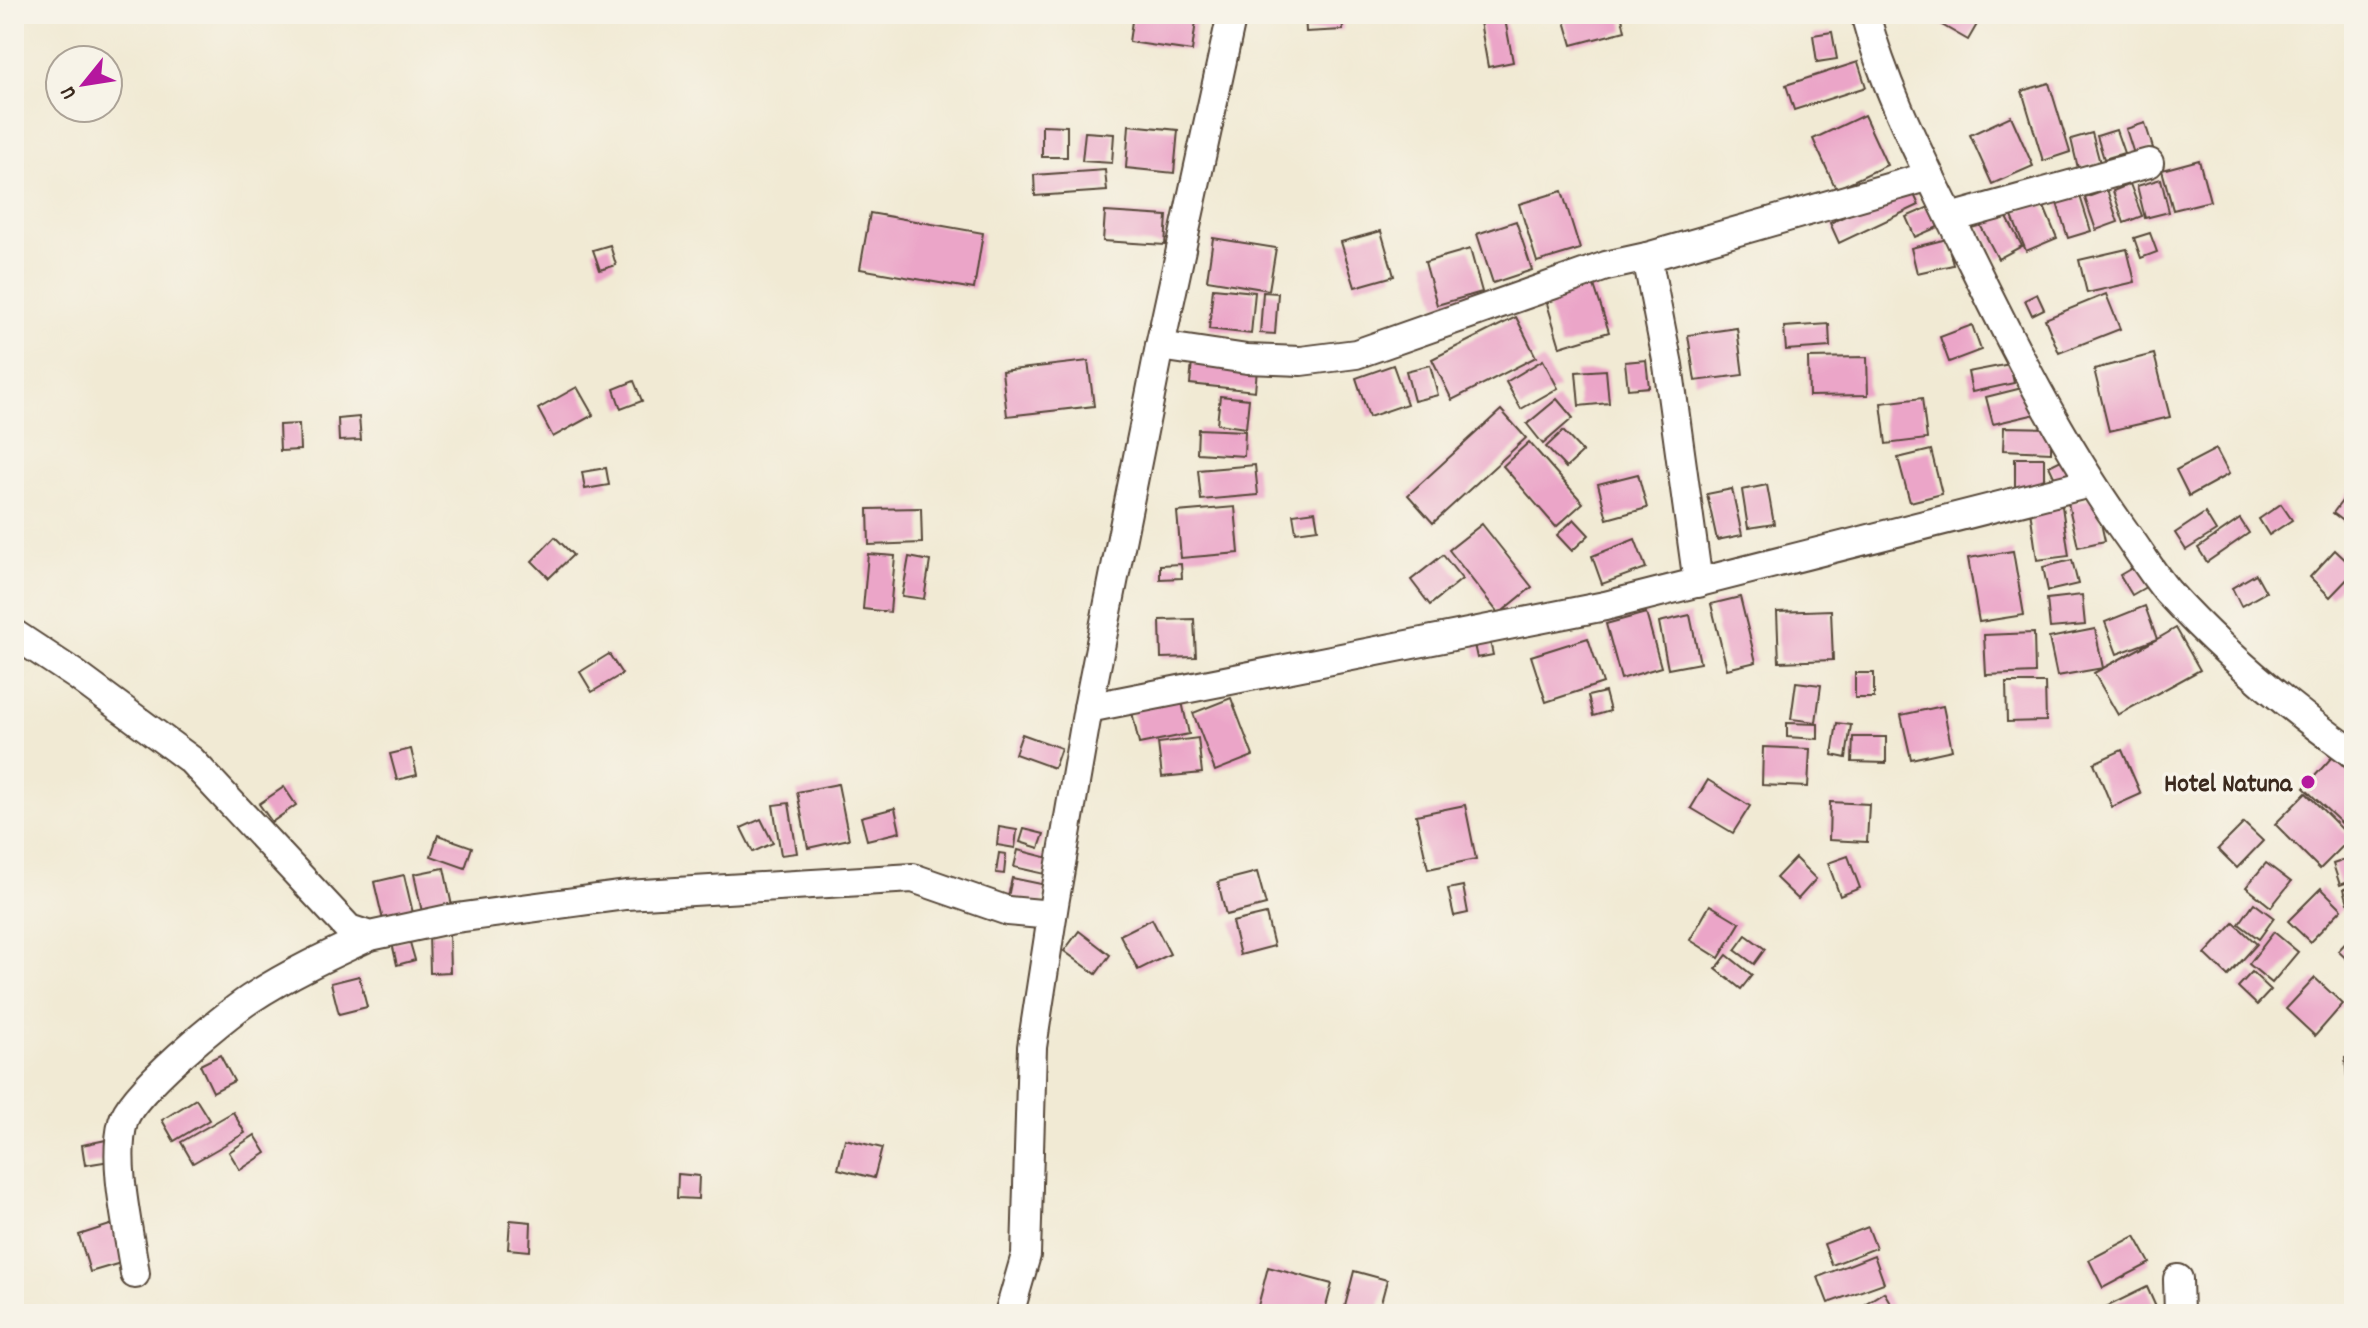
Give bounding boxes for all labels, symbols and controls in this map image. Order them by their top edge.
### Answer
north arrow [44,44,124,124]
text: U [54,80,86,105]
place label: Hotel Natuna [2164,767,2293,804]
marker: Hotel Natuna [2299,773,2317,791]

